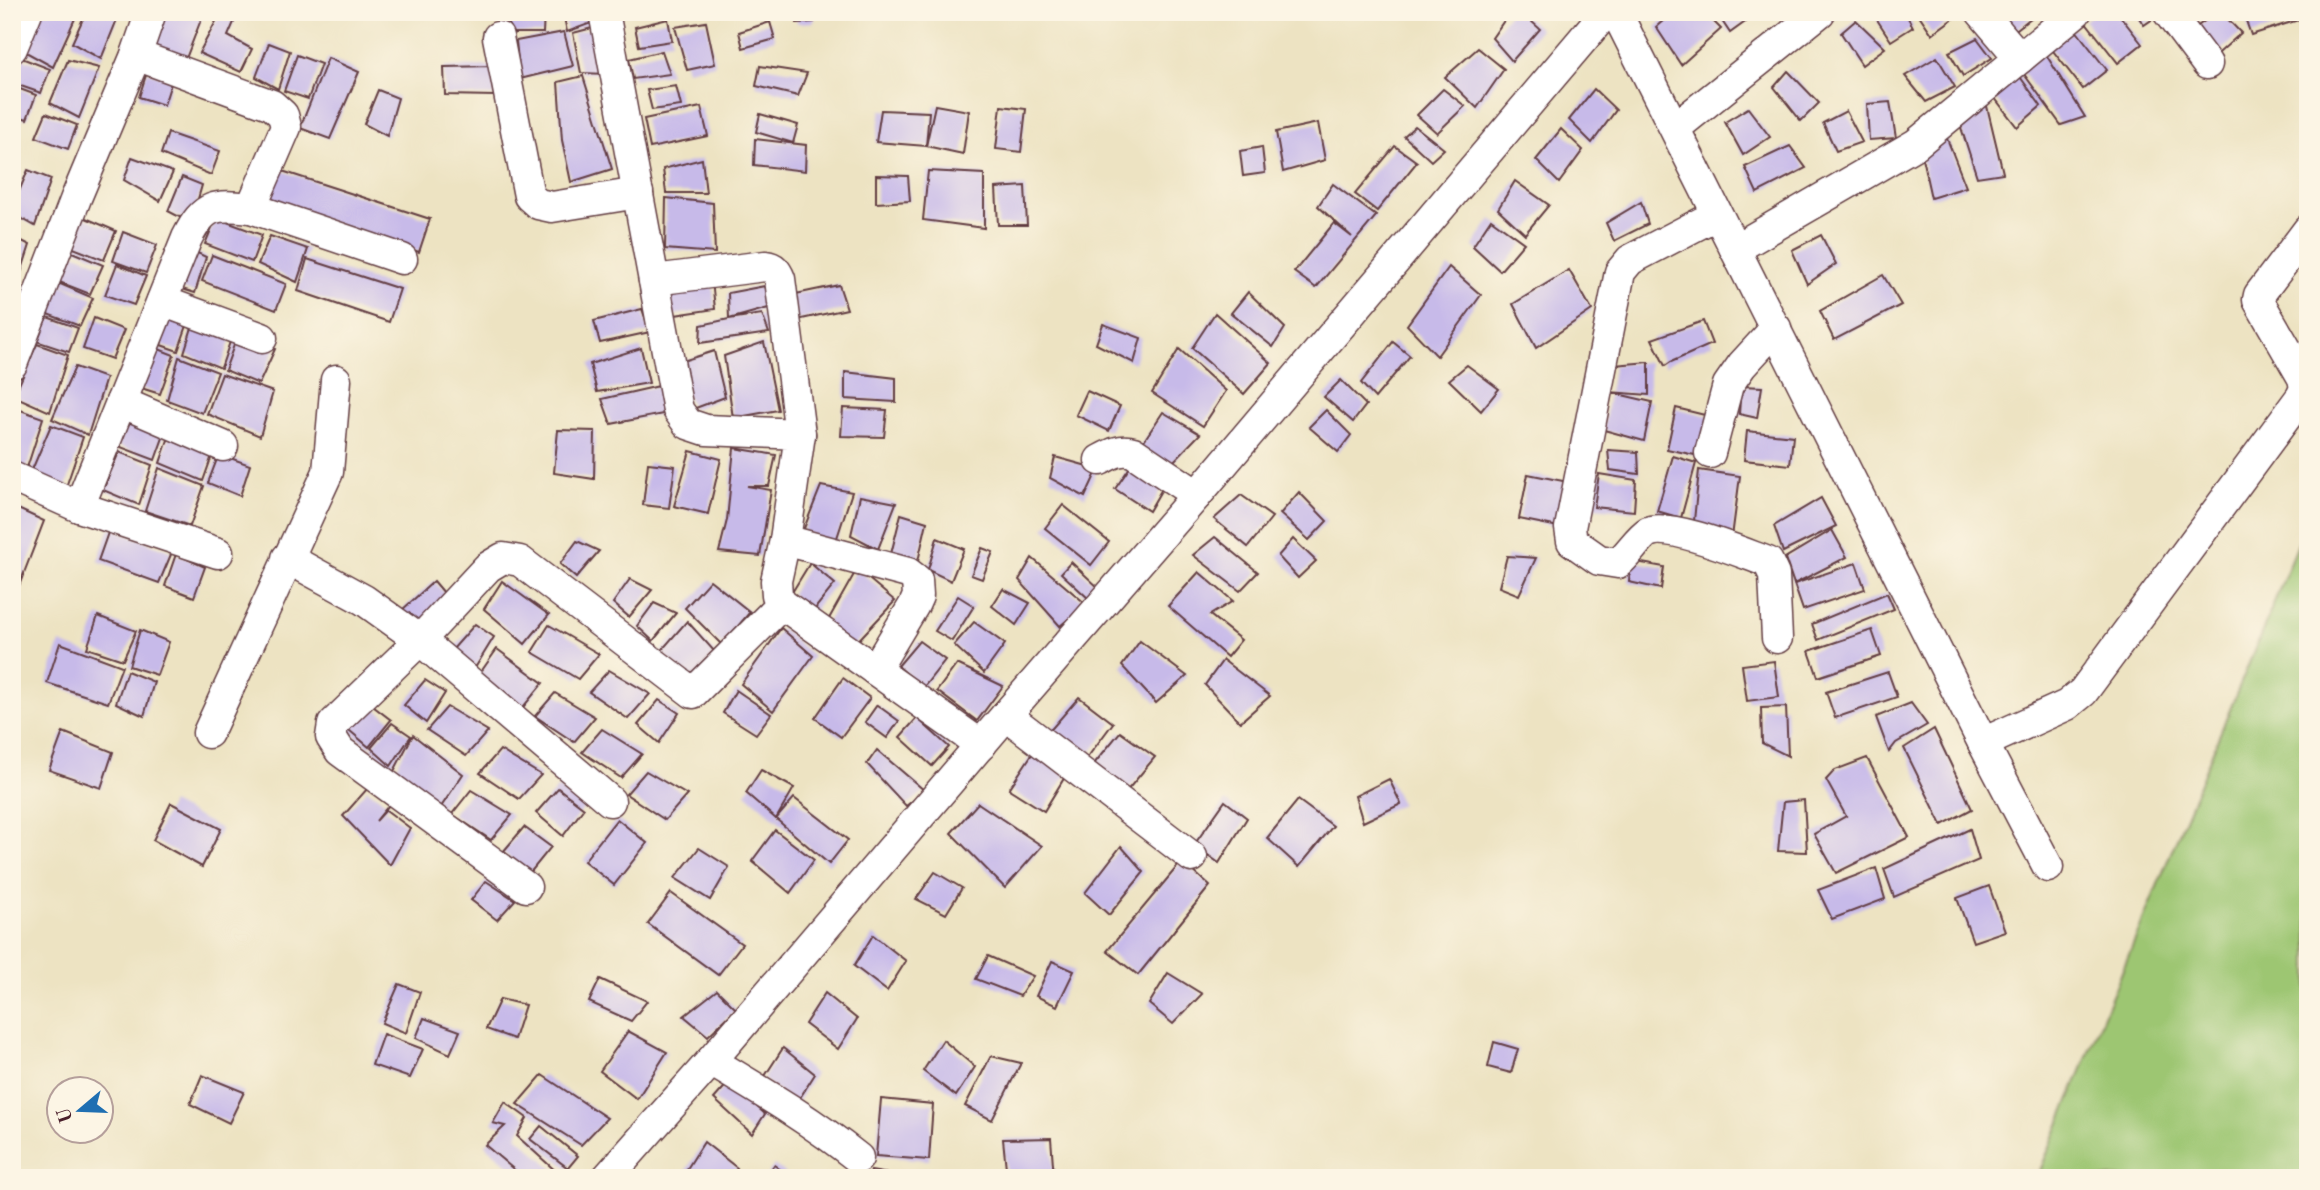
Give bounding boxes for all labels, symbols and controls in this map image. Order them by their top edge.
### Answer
north arrow [46,1074,116,1144]
text: U [55,1104,78,1125]

